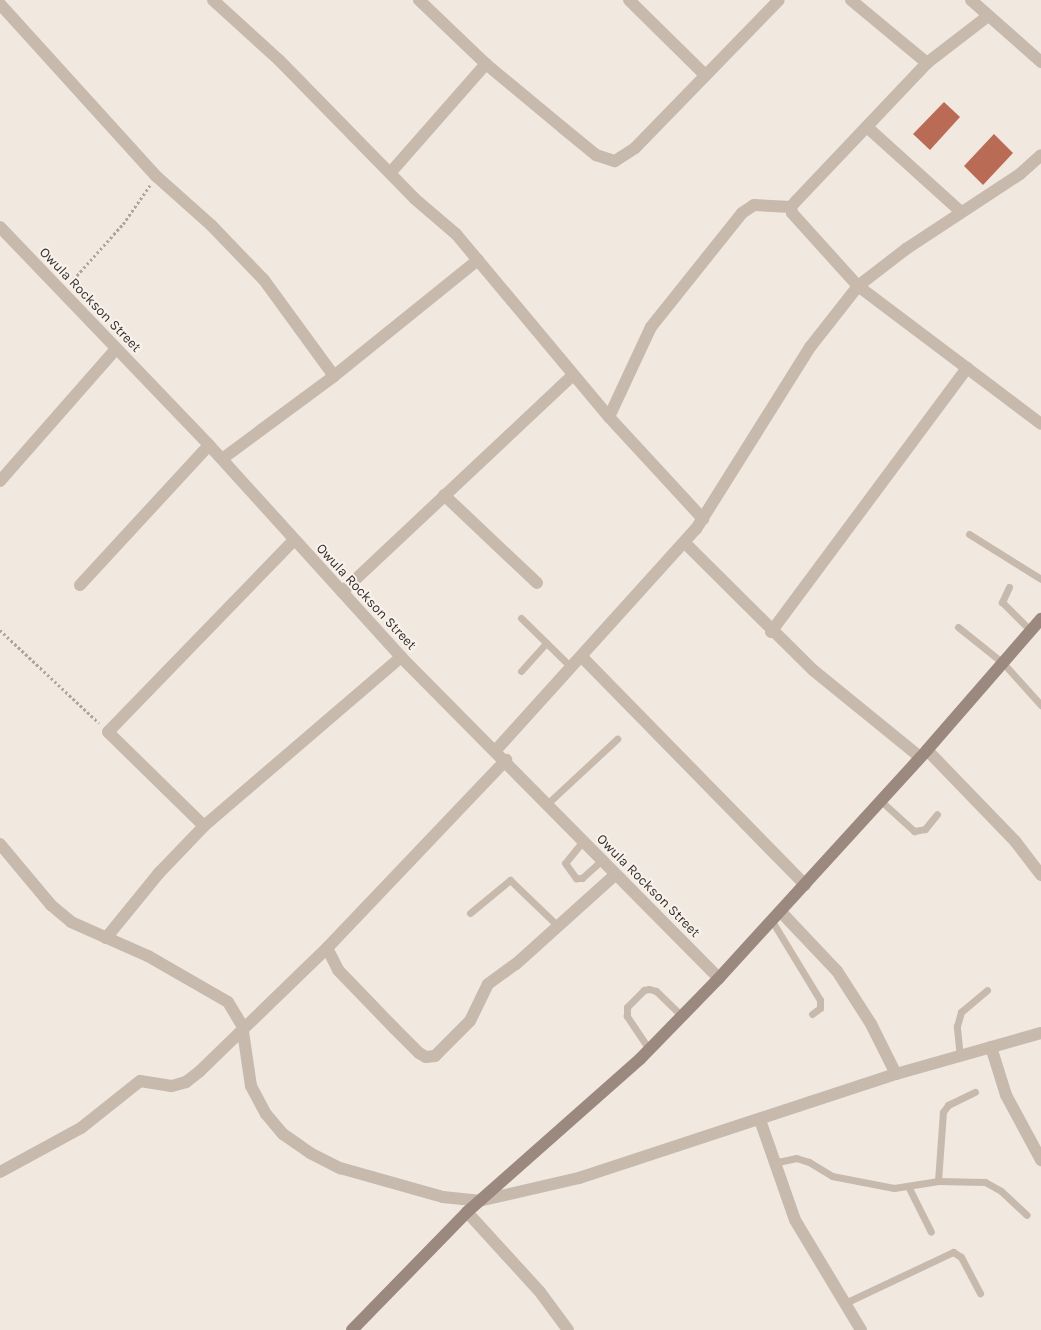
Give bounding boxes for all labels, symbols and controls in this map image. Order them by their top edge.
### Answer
street label: Owula Rockson Street [36,244,144,356]
street label: Owula Rockson Street [312,540,420,654]
street label: Owula Rockson Street [593,831,703,941]

